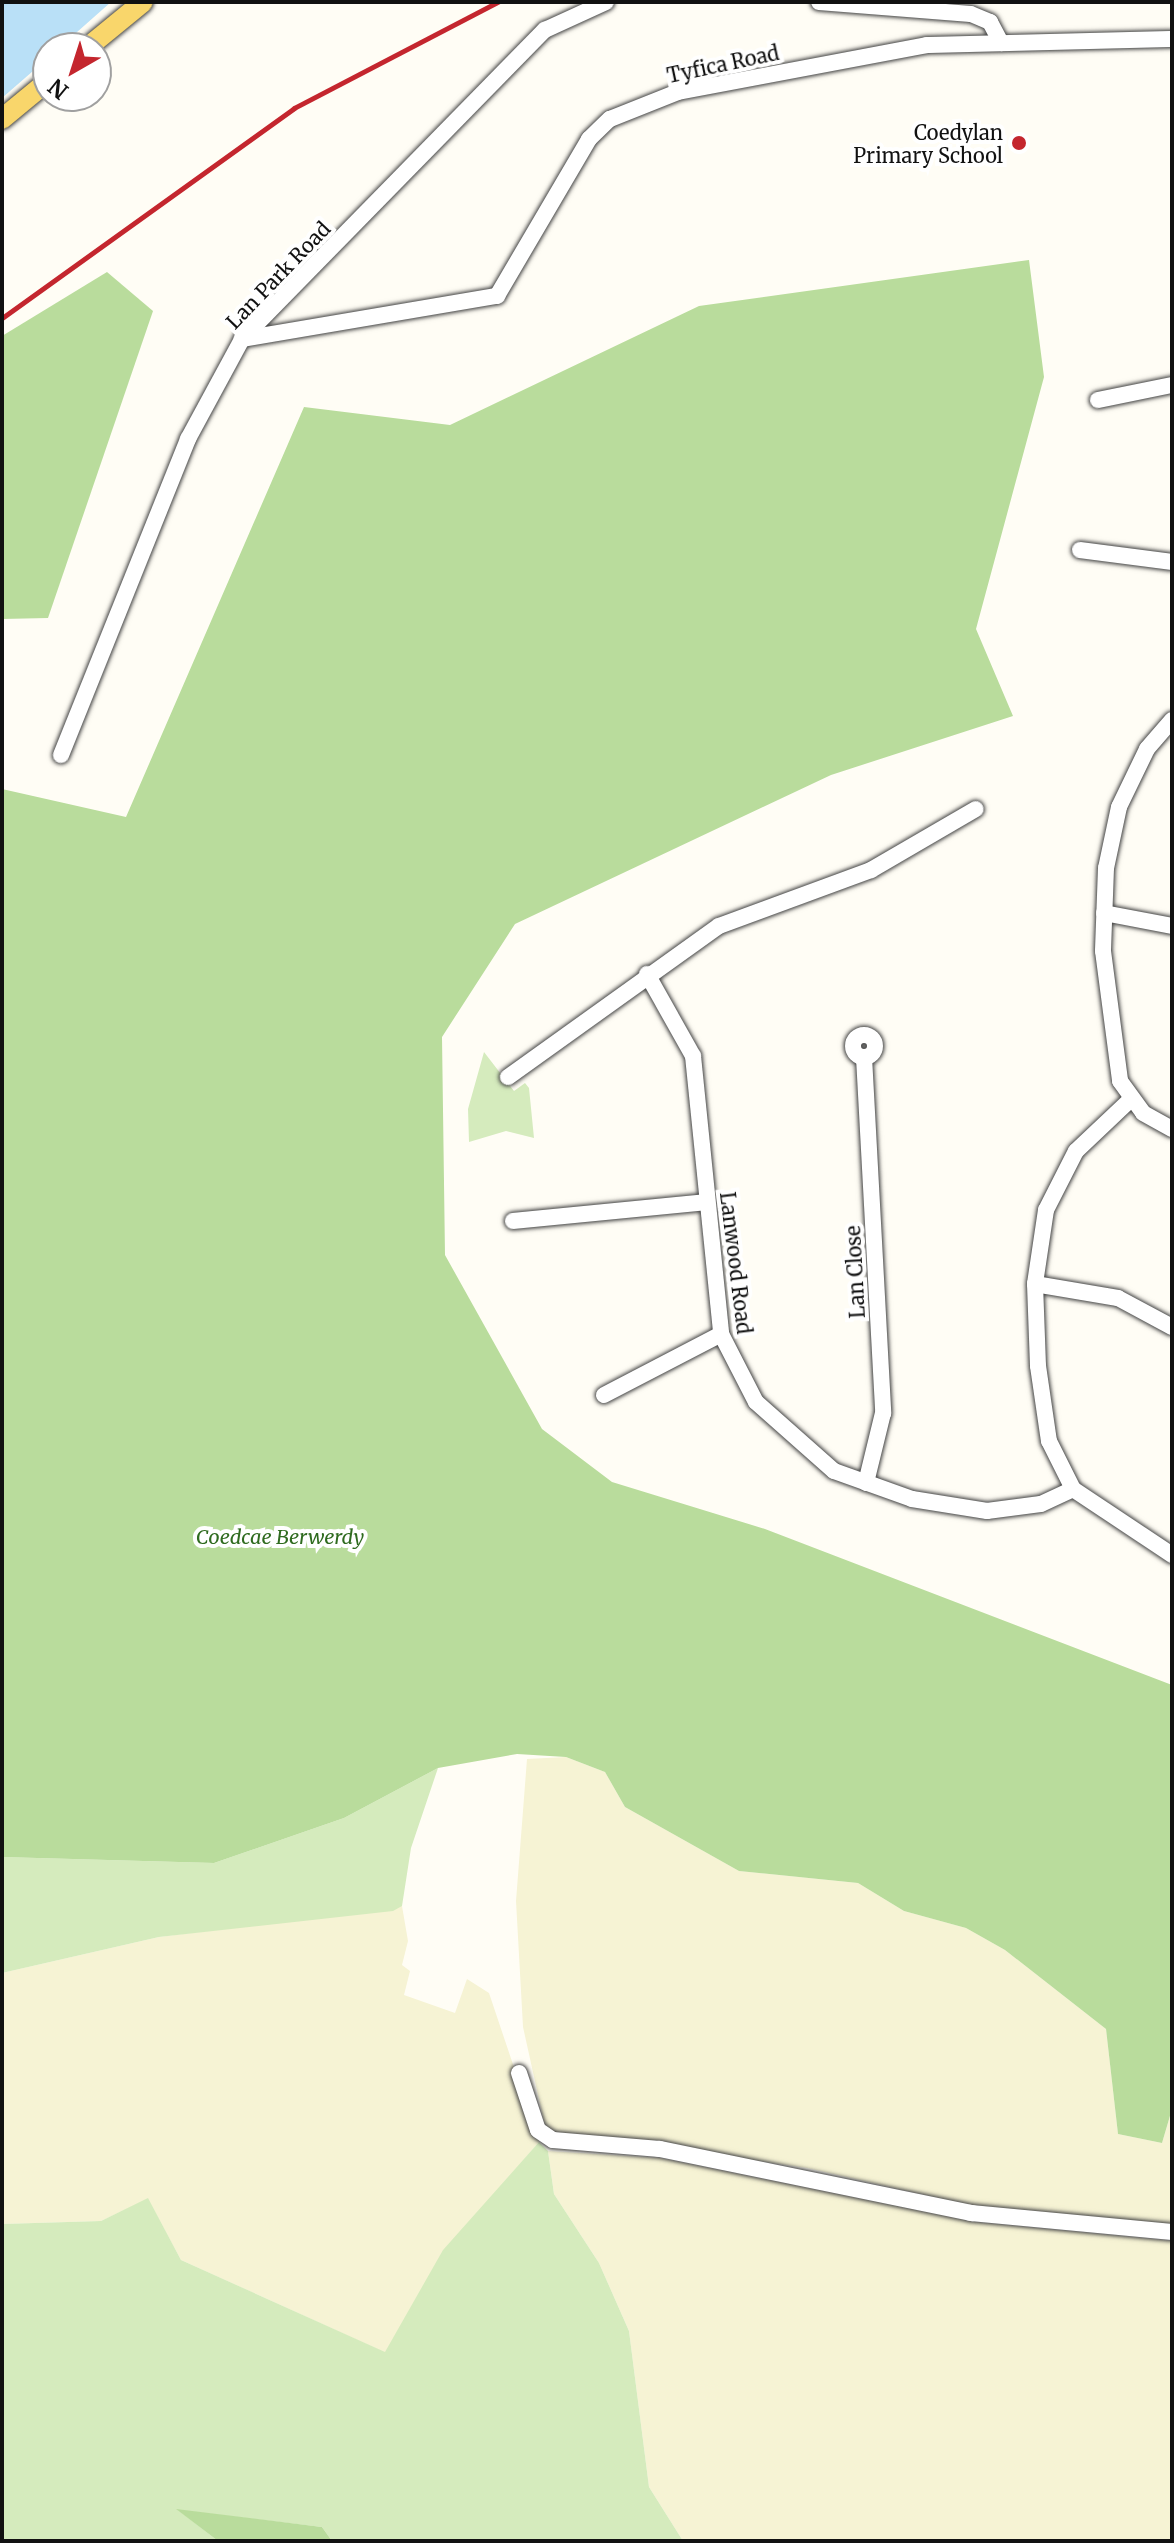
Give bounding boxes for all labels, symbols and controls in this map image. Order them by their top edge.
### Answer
north arrow [32,32,112,112]
street label: Tyfica Road [665,40,781,88]
text: N [43,73,74,105]
place label: Coedylan Primary School [853,120,1003,167]
marker: Coedylan Primary School [1010,134,1028,152]
street label: Lan Park Road [221,216,335,334]
street label: Lanwood Road [715,1190,757,1336]
street label: Lan Close [841,1225,869,1319]
park label: Coedcae Berwerdy [196,1524,364,1548]

